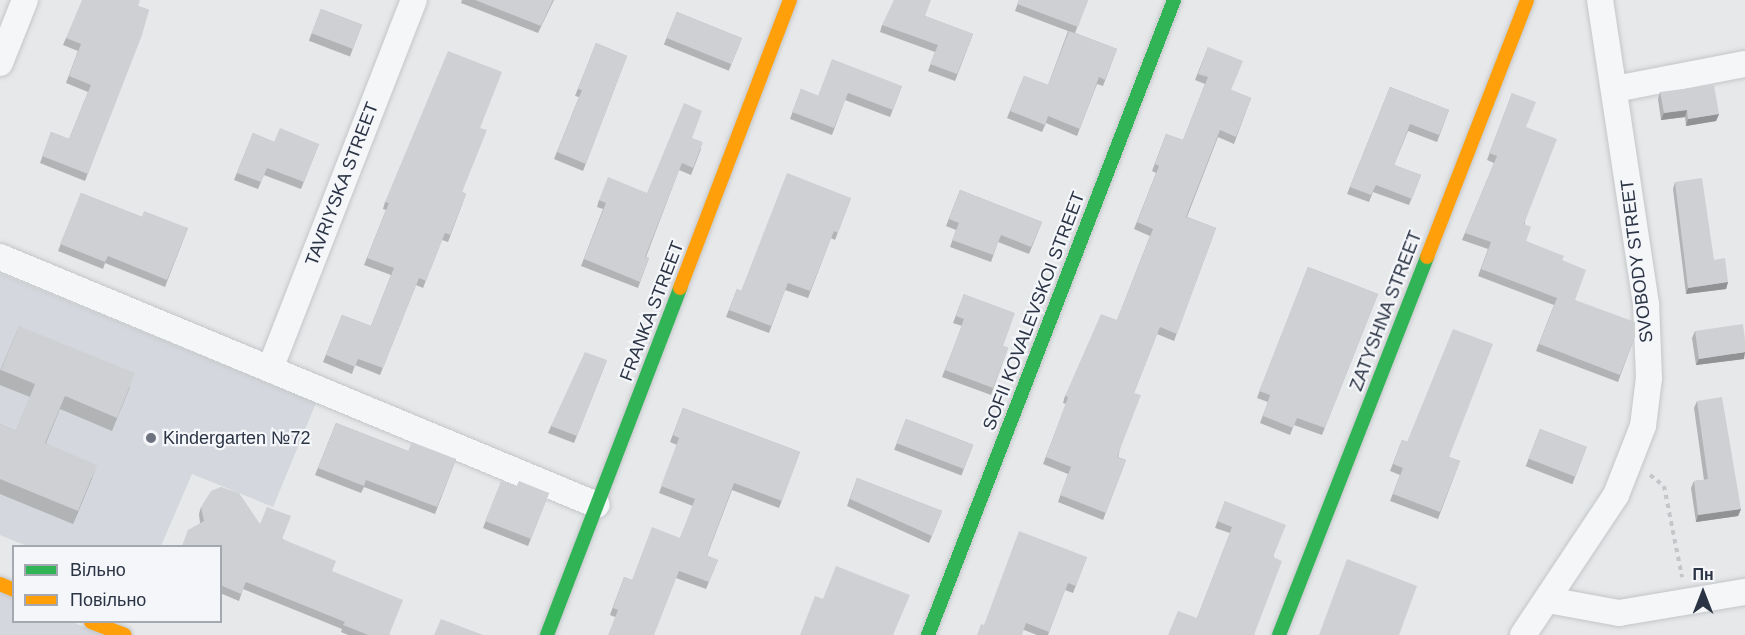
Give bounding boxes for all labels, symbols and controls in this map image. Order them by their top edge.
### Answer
street label: TAVRIYSKA STREET [301,99,383,269]
street label: SVOBODY STREET [1616,178,1658,344]
street label: SOFII KOVALEVSKOI STREET [978,189,1090,433]
street label: ZATYSHNA STREET [1345,227,1427,395]
street label: FRANKA STREET [615,238,689,384]
place label: Kindergarten №72 [163,427,310,449]
marker: Kindergarten №72 [144,431,158,445]
legend [12,545,222,623]
text: Вільно [70,560,126,580]
north arrow [1673,563,1733,623]
text: Пн [1692,566,1714,583]
text: Повільно [70,590,146,610]

